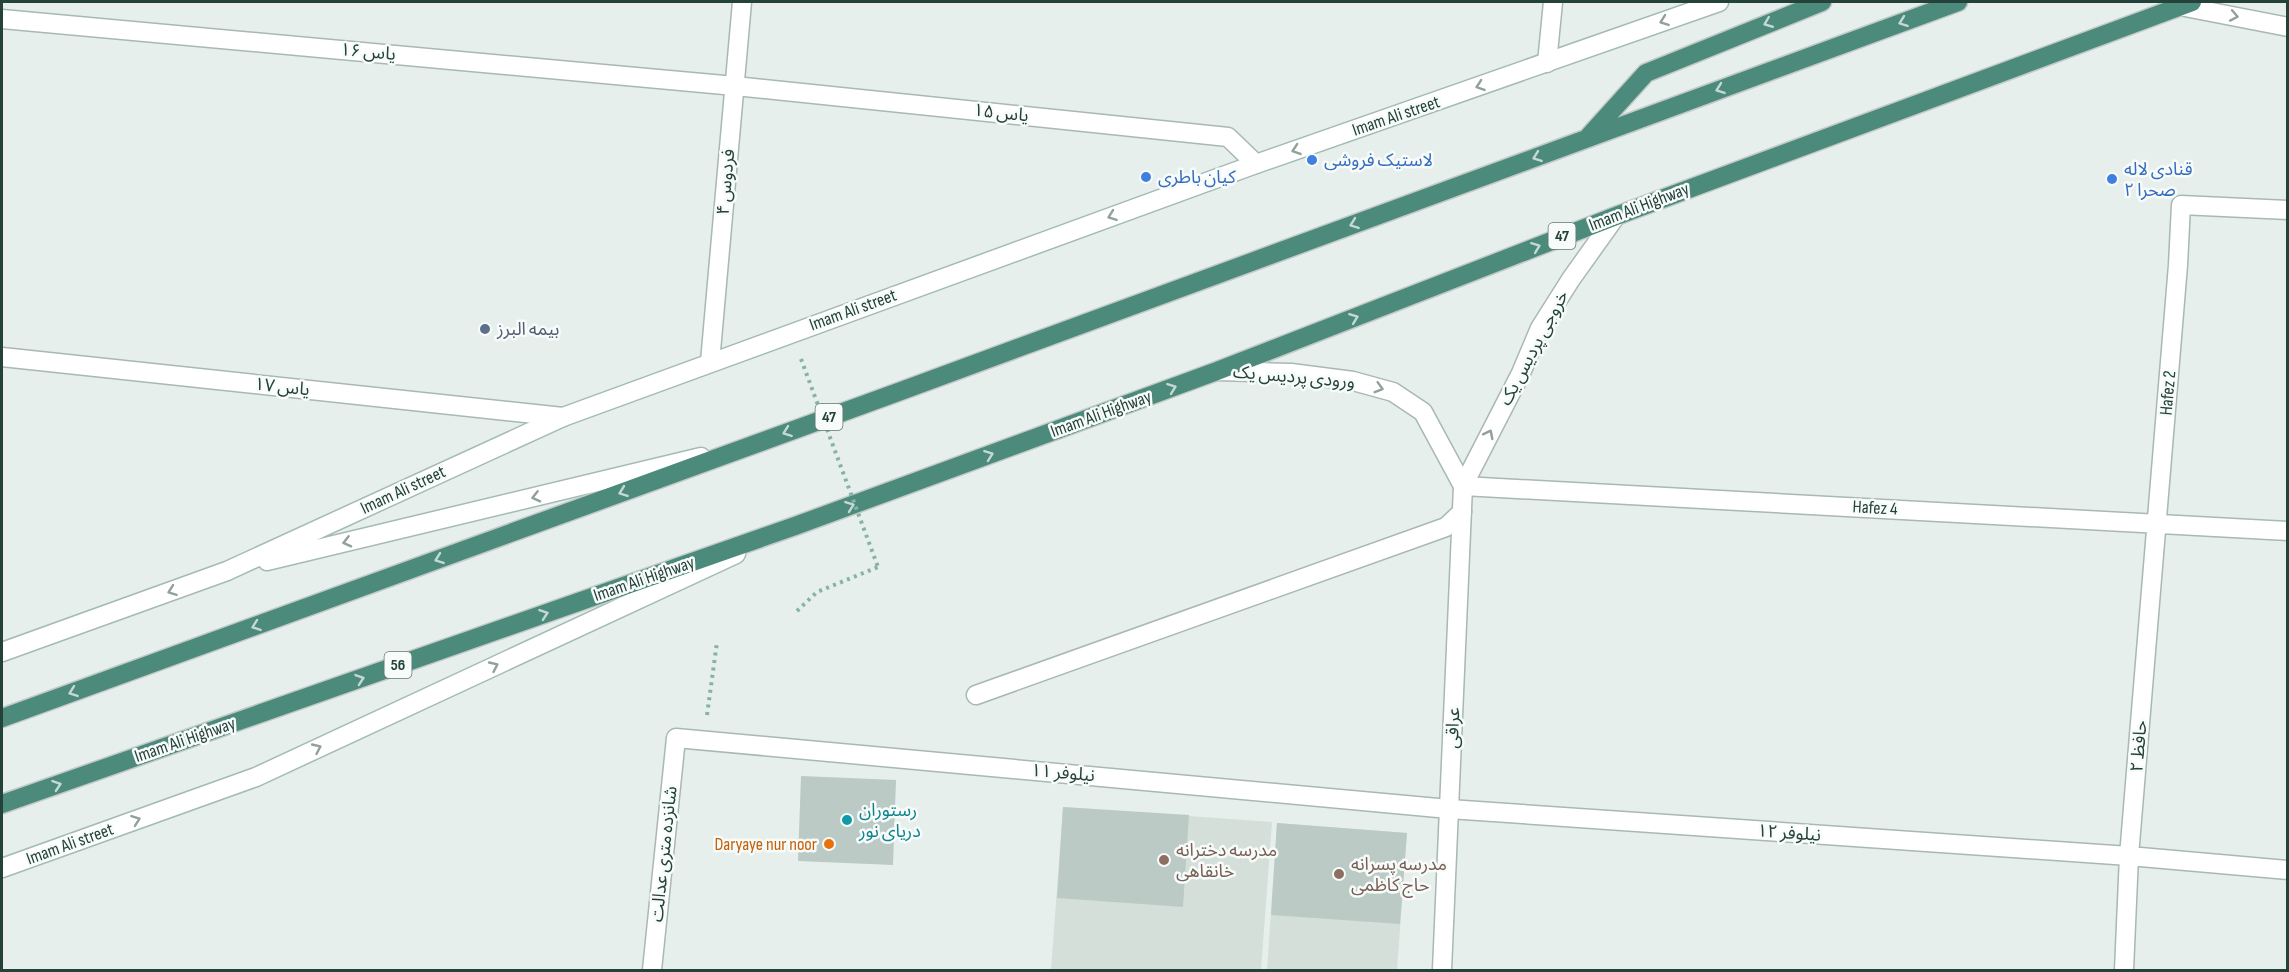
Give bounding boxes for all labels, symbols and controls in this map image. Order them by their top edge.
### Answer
one-way arrow [2229,10,2238,22]
one-way arrow [1659,14,1670,27]
one-way arrow [1898,14,1909,27]
one-way arrow [1763,16,1773,29]
street label: یاس ۱۶ [339,39,397,65]
one-way arrow [1475,79,1486,92]
one-way arrow [1715,82,1726,95]
street label: Imam Ali street [1349,91,1443,141]
street label: یاس ۱۵ [972,100,1030,126]
one-way arrow [1291,143,1302,156]
street label: فردوس ۴ [713,148,739,216]
one-way arrow [1532,149,1543,162]
place label: لاستیک فروشی [1324,150,1433,171]
marker: لاستیک فروشی [1305,153,1319,167]
place label: قنادی لاله صحرا ۲ [2124,159,2193,201]
place label: کیان باطری [1158,167,1236,188]
marker: کیان باطری [1139,170,1153,184]
marker: قنادی لاله صحرا ۲ [2105,172,2119,186]
street label: Imam Ali Highway [1586,178,1692,236]
one-way arrow [1107,209,1118,221]
one-way arrow [1349,217,1360,229]
road number: 47 [1548,223,1576,249]
one-way arrow [1529,242,1540,254]
street label: Imam Ali street [807,284,900,335]
street label: خروجی پردیس یک [1495,287,1573,409]
one-way arrow [1348,312,1359,325]
place label: بیمه البرز [496,319,559,340]
marker: بیمه البرز [478,322,492,336]
street label: ورودی پردیس یک [1232,361,1356,393]
street label: Hafez 2 [2156,370,2180,416]
street label: یاس ۱۷ [253,374,311,400]
one-way arrow [1373,381,1384,393]
one-way arrow [1166,382,1177,395]
street label: Imam Ali Highway [1048,386,1154,442]
road number: 47 [816,404,842,430]
one-way arrow [782,425,793,438]
one-way arrow [1482,430,1493,441]
one-way arrow [983,450,994,462]
street label: Imam Ali street [357,461,449,519]
one-way arrow [618,485,629,498]
one-way arrow [532,489,542,502]
street label: Hafez 4 [1852,496,1898,520]
one-way arrow [844,501,855,513]
one-way arrow [342,535,352,548]
one-way arrow [435,552,446,564]
street label: Imam Ali Highway [591,552,697,606]
one-way arrow [168,583,178,596]
one-way arrow [538,609,549,622]
one-way arrow [251,618,262,631]
road number: 56 [384,652,412,678]
one-way arrow [487,662,498,674]
one-way arrow [354,673,365,686]
one-way arrow [68,685,79,698]
street label: عراقی [1442,707,1464,749]
street label: Imam Ali Highway [132,713,238,767]
street label: حافظ ۲ [2126,719,2152,773]
one-way arrow [310,744,321,756]
street label: نیلوفر ۱۱ [1030,760,1096,786]
one-way arrow [51,780,62,793]
street label: شانزده متری عدالت [646,785,682,923]
place label: رستوران دریای نور [858,800,921,842]
marker: رستوران دریای نور [840,813,854,827]
one-way arrow [129,815,140,827]
street label: Imam Ali street [24,818,117,869]
street label: نیلوفر ۱۲ [1756,820,1822,846]
place label: Daryaye nur noor [715,834,817,855]
marker: Daryaye nur noor [822,837,836,851]
place label: مدرسه دخترانه خانقاهی [1176,840,1277,882]
marker: مدرسه دخترانه خانقاهی [1157,853,1171,867]
place label: مدرسه پسرانه حاج کاظمی [1351,854,1447,898]
marker: مدرسه پسرانه حاج کاظمی [1332,867,1346,881]

